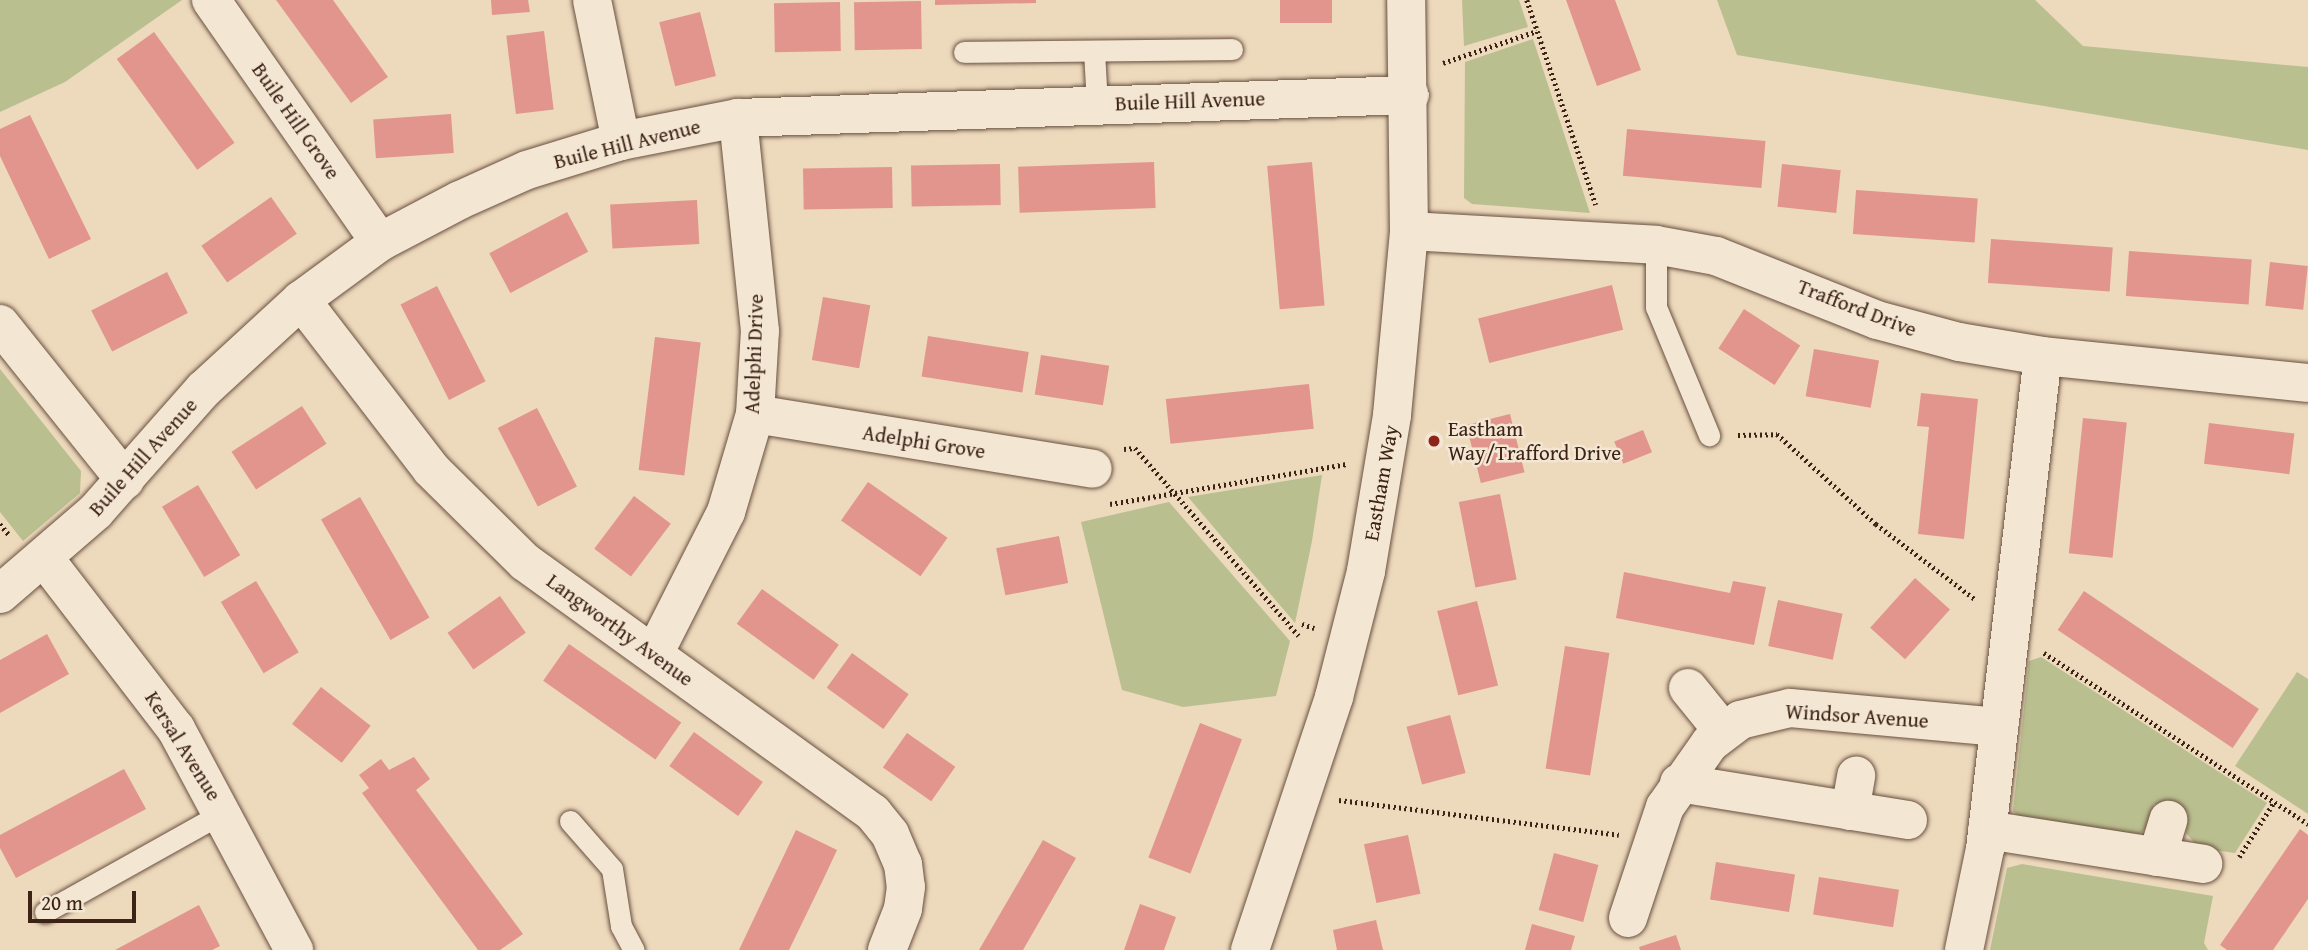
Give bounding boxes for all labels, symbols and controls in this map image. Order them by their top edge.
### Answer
street label: Buile Hill Grove [247,58,345,184]
street label: Buile Hill Avenue [1114,86,1266,116]
street label: Buile Hill Avenue [551,114,703,174]
street label: Trafford Drive [1794,274,1920,342]
street label: Adelphi Drive [739,293,769,415]
street label: Buile Hill Avenue [83,393,203,521]
place label: Eastham Way/Trafford Drive [1448,416,1621,466]
street label: Adelphi Grove [861,420,987,464]
street label: Eastham Way [1358,423,1404,543]
marker: Eastham Way/Trafford Drive [1426,433,1442,449]
street label: Langworthy Avenue [542,568,698,692]
street label: Kersal Avenue [139,687,227,805]
street label: Windsor Avenue [1784,698,1930,734]
scale bar [32,876,140,920]
text: 20 m [41,887,83,918]

